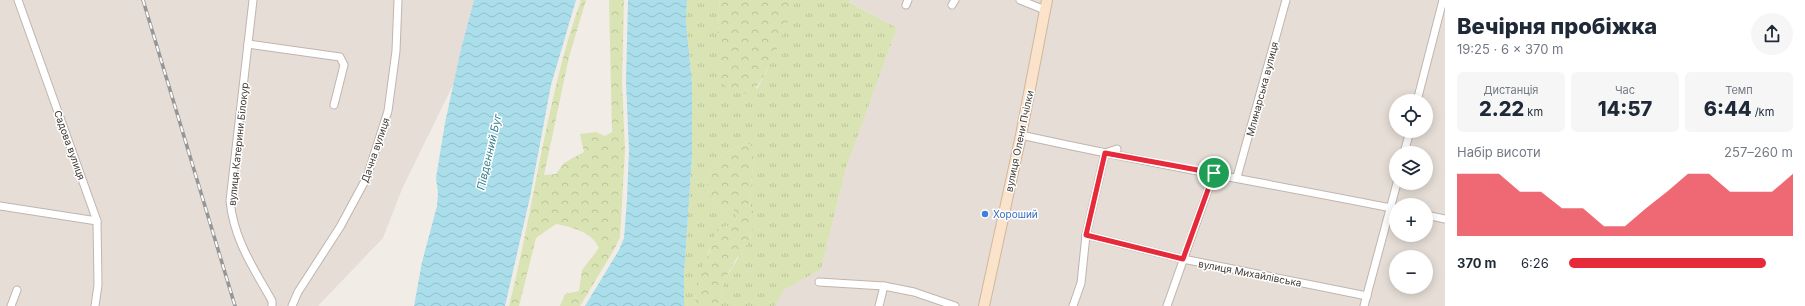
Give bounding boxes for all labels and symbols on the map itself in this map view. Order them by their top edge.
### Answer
street label: Млинарська вулиця [1244,40,1280,138]
street label: вулиця Катерини Білокур [226,82,250,206]
street label: вулиця Олени Пчілки [1002,89,1036,193]
street label: Садова вулиця [52,109,88,181]
water label: Південний Буг [473,111,505,191]
street label: Дачна вулиця [358,116,392,184]
pin [1197,156,1231,190]
place label: Хороший [993,208,1038,220]
marker: Хороший [980,209,990,219]
street label: вулиця Михайлівська [1197,257,1303,289]

